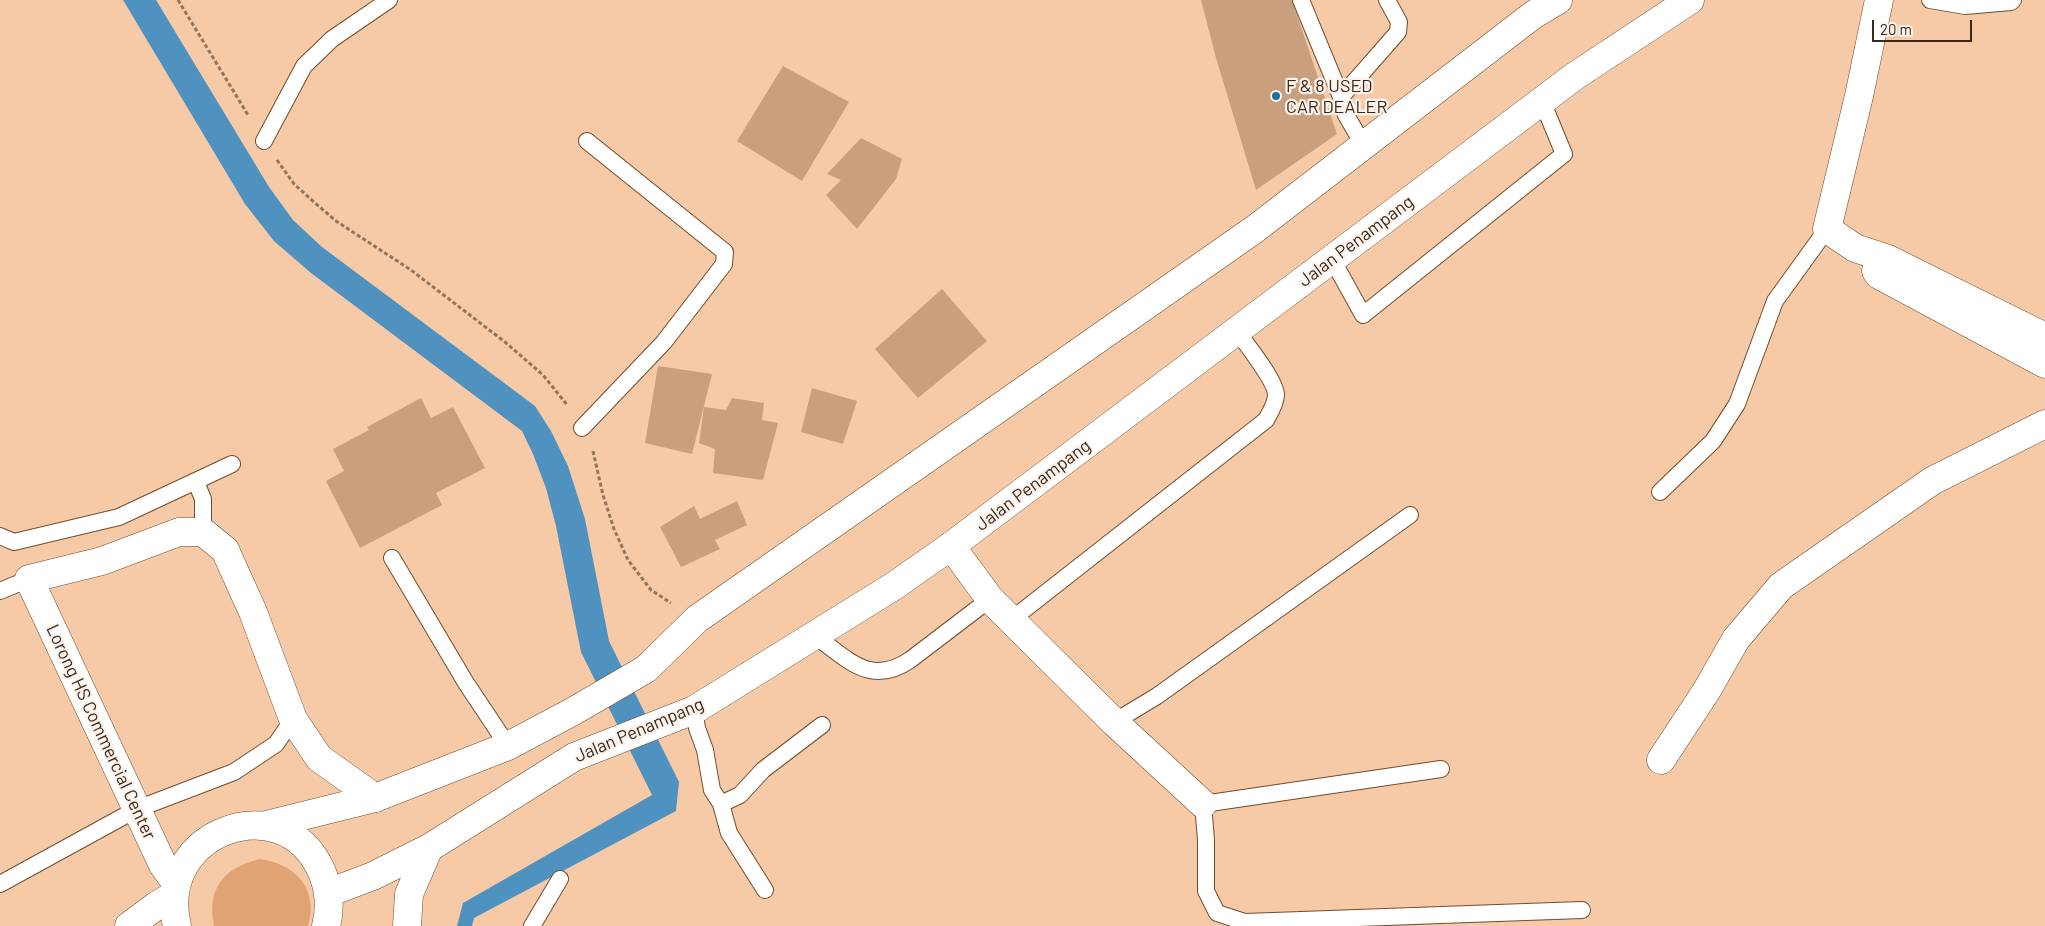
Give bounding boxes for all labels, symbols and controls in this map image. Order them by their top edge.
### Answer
scale bar [1875,10,1975,42]
text: 20 m [1880,20,1912,38]
place label: F & 8 USED CAR DEALER [1286,75,1388,118]
marker: F & 8 USED CAR DEALER [1270,90,1282,102]
street label: Jalan Penampang [1294,191,1418,291]
street label: Jalan Penampang [971,435,1095,535]
street label: Lorong HS Commercial Center [42,621,160,843]
street label: Jalan Penampang [571,693,707,767]

